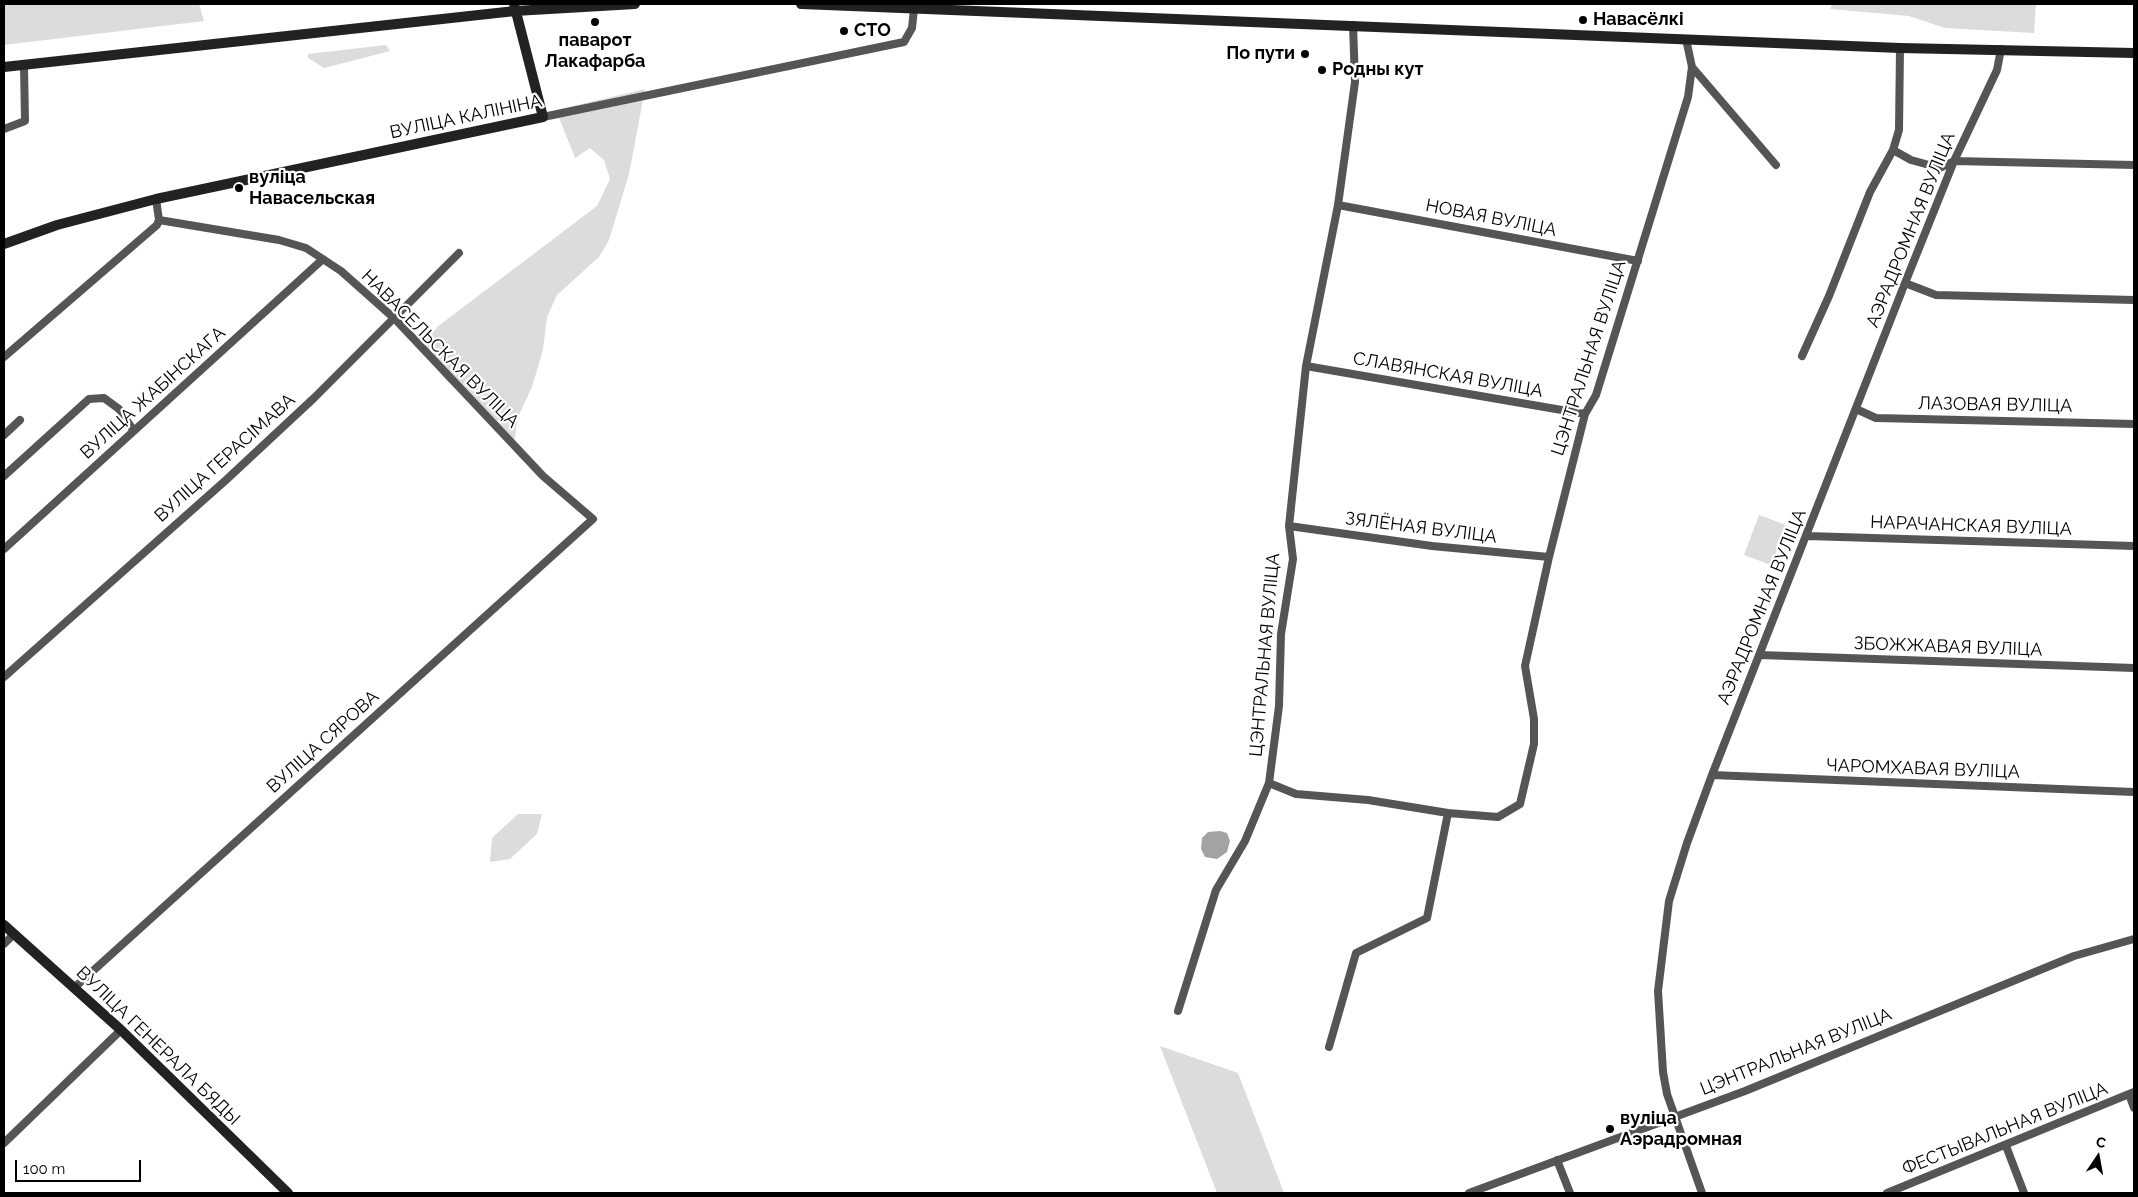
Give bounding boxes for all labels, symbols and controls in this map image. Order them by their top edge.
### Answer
place label: Навасёлкі [1593,9,1684,31]
marker: Навасёлкі [1577,14,1589,26]
marker: паварот Лакафарба [589,16,601,28]
place label: СТО [854,20,891,42]
marker: СТО [838,25,850,37]
place label: паварот Лакафарба [545,30,645,72]
place label: По пути [1226,43,1295,65]
marker: По пути [1299,48,1311,60]
place label: Родны кут [1332,59,1423,81]
marker: Родны кут [1316,64,1328,76]
street label: ВУЛІЦА КАЛІНІНА [388,90,544,144]
street label: АЭРАДРОМНАЯ ВУЛІЦА [1862,129,1960,331]
place label: вуліца Навасельская [249,167,375,210]
marker: вуліца Навасельская [233,182,245,194]
street label: НОВАЯ ВУЛІЦА [1424,195,1558,241]
street label: ЦЭНТРАЛЬНАЯ ВУЛІЦА [1547,257,1631,459]
street label: НАВАСЕЛЬСКАЯ ВУЛІЦА [357,266,523,432]
street label: ВУЛІЦА ЖАБІНСКАГА [76,322,230,464]
street label: СЛАВЯНСКАЯ ВУЛІЦА [1351,348,1545,402]
street label: ВУЛІЦА ГЕРАСІМАВА [150,389,300,527]
street label: ЛАЗОВАЯ ВУЛІЦА [1918,393,2072,417]
street label: АЭРАДРОМНАЯ ВУЛІЦА [1713,506,1811,708]
street label: ЗЯЛЁНАЯ ВУЛІЦА [1344,508,1498,548]
street label: НАРАЧАНСКАЯ ВУЛІЦА [1870,512,2072,540]
street label: ЦЭНТРАЛЬНАЯ ВУЛІЦА [1245,552,1285,758]
street label: ЗБОЖЖАВАЯ ВУЛІЦА [1853,633,2043,661]
street label: ВУЛІЦА СЯРОВА [263,686,383,798]
street label: ЧАРОМХАВАЯ ВУЛІЦА [1826,755,2020,783]
street label: ВУЛІЦА ГЕНЕРАЛА БЯДЫ [72,962,244,1130]
street label: ЦЭНТРАЛЬНАЯ ВУЛІЦА [1697,1004,1895,1100]
street label: ФЕСТЫВАЛЬНАЯ ВУЛІЦА [1899,1078,2111,1180]
place label: вуліца Аэрадромная [1620,1108,1742,1150]
marker: вуліца Аэрадромная [1604,1123,1616,1135]
north arrow [2073,1132,2123,1182]
scale bar [18,1150,144,1182]
text: 100 m [23,1160,65,1178]

